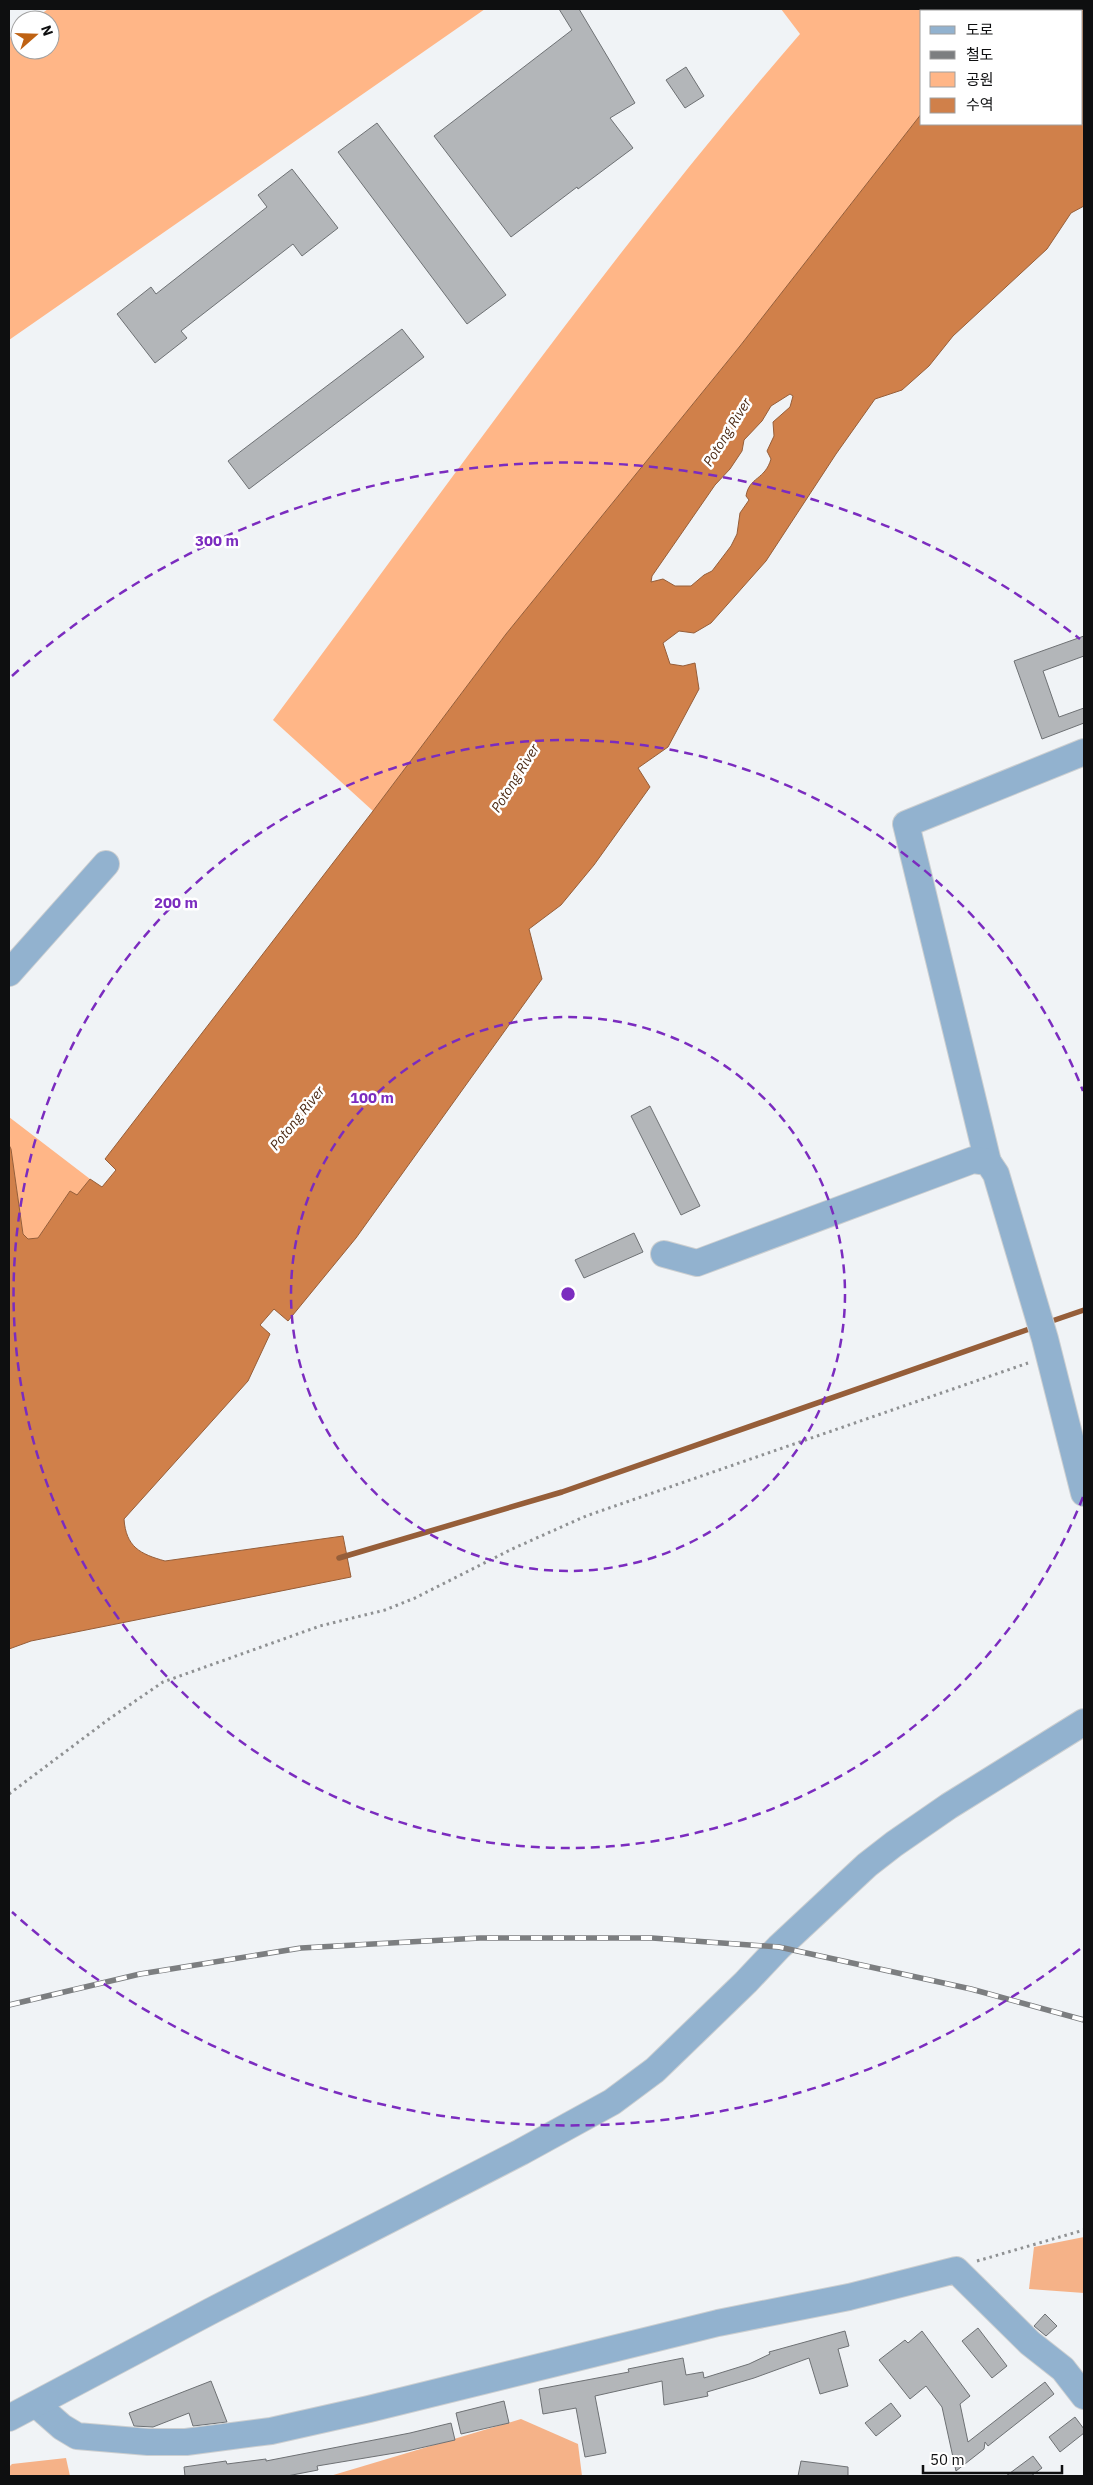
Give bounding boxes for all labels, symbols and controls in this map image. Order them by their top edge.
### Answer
north arrow [10,10,60,60]
legend [920,10,1083,125]
text: 도로 [966,20,994,39]
text: N [37,23,57,38]
text: 철도 [966,45,994,64]
text: 공원 [966,70,994,89]
text: 수역 [966,95,994,114]
water label: Potong River [699,394,756,470]
text: 300 m [195,531,239,550]
water label: Potong River [487,740,544,816]
text: 200 m [154,893,198,912]
water label: Potong River [266,1082,329,1154]
text: 100 m [350,1088,394,1107]
centre of rings [559,1285,577,1303]
scale bar [923,2442,1062,2474]
text: 50 m [930,2450,965,2469]

